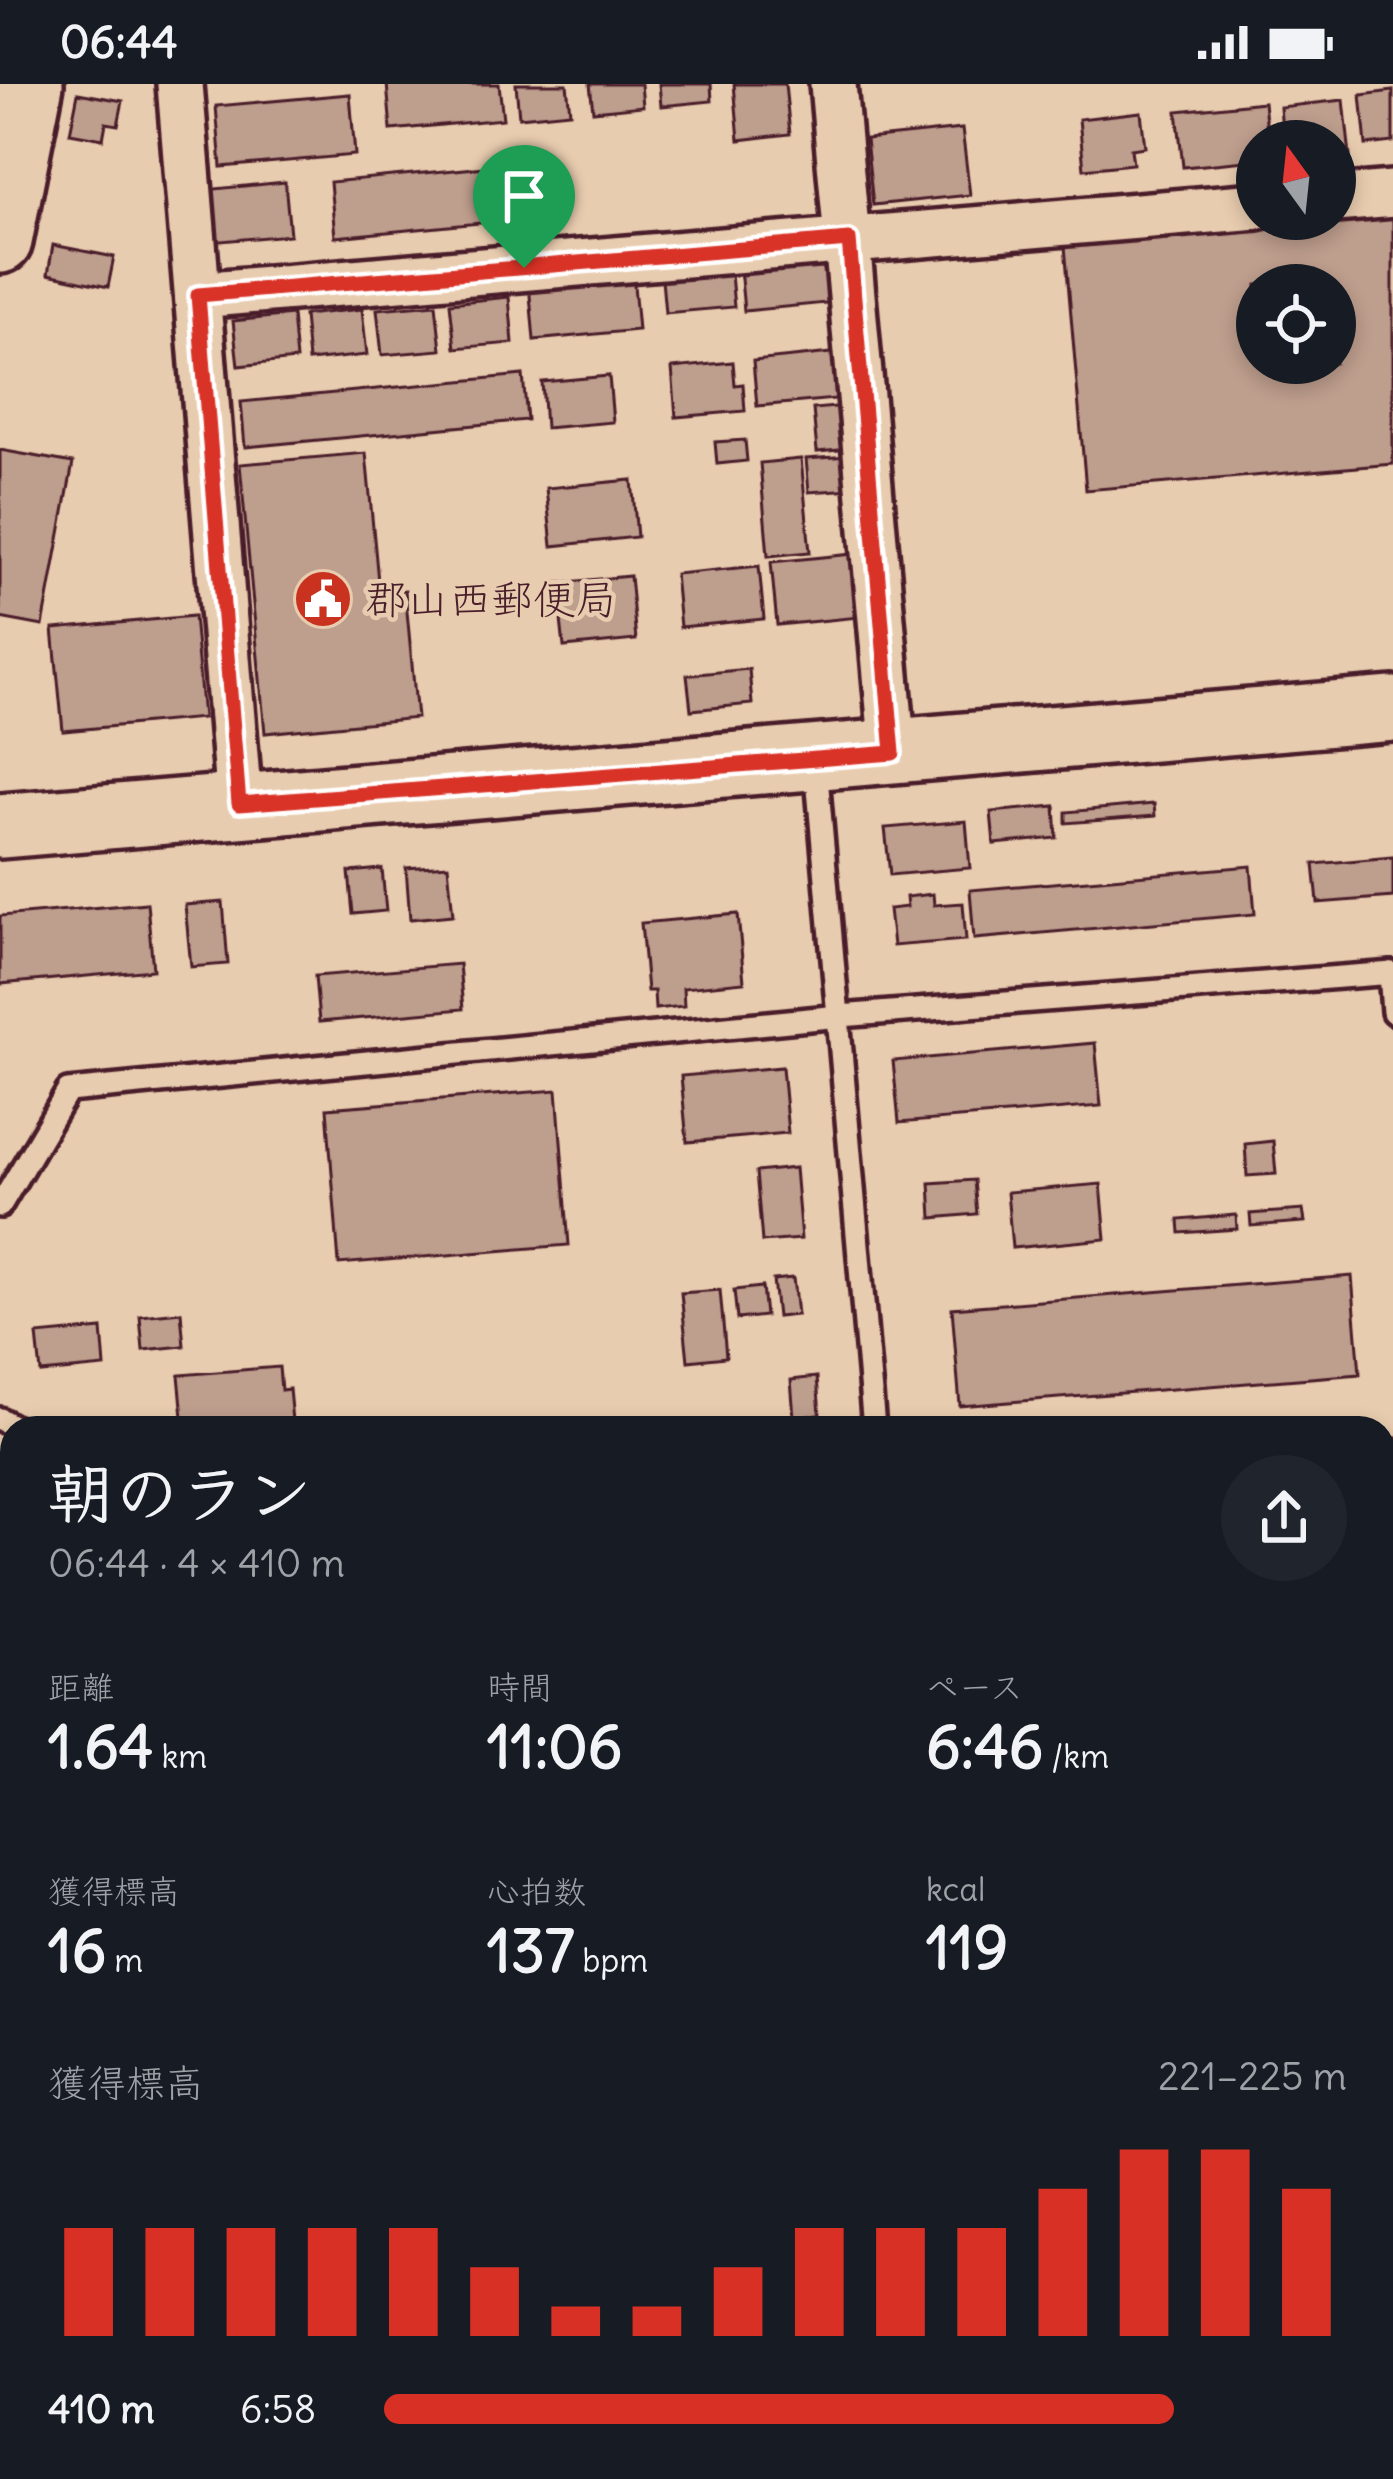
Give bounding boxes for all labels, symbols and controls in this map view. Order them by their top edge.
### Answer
text: 06:44 [60,14,178,70]
north arrow [1236,120,1356,240]
map controls [1236,120,1356,384]
pin [473,145,575,268]
icon: arrive [491,163,557,229]
button: locate [1236,264,1356,384]
public building icon: 郡山西郵便局 [292,568,354,630]
place label: 郡山西郵便局 [365,573,617,625]
text: 朝のラン [48,1452,312,1535]
button: share [1221,1455,1347,1581]
text: 06:44 · 4 × 410 m [48,1539,345,1588]
text: 距離 [48,1666,114,1708]
text: 時間 [487,1666,553,1708]
text: ペース [926,1666,1023,1708]
text: 1.64 [48,1709,154,1784]
text: 11:06 [487,1709,622,1784]
text: 6:46 [926,1709,1043,1784]
text: km [154,1735,207,1777]
text: /km [1043,1735,1109,1777]
text: kcal [926,1868,985,1910]
text: 獲得標高 [48,1870,180,1912]
text: 心拍数 [487,1870,586,1912]
text: 119 [926,1910,1008,1985]
text: 16 [48,1913,106,1988]
text: 137 [487,1913,574,1988]
text: m [106,1939,143,1981]
text: bpm [574,1939,648,1981]
text: 221–225 m [1158,2052,1347,2101]
text: 獲得標高 [48,2059,204,2108]
text: 410 m [48,2385,155,2434]
text: 6:58 [240,2385,316,2434]

